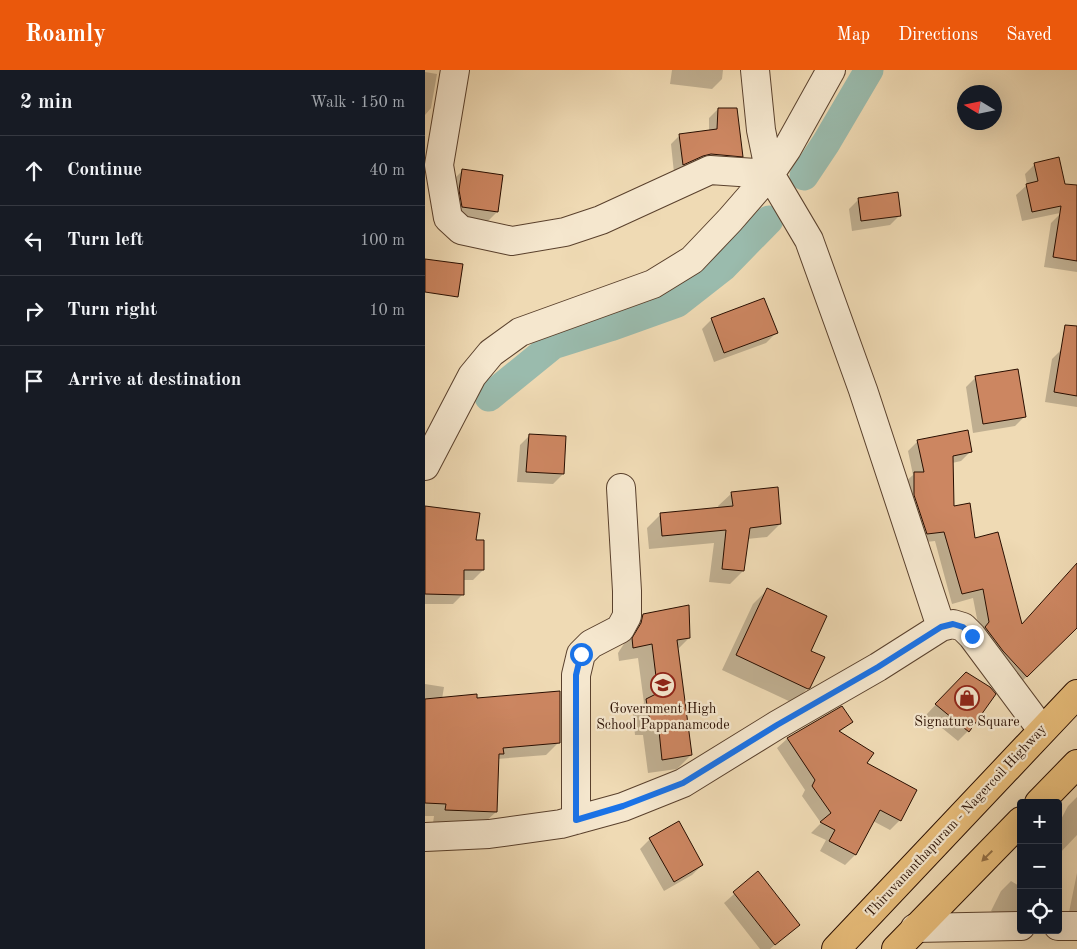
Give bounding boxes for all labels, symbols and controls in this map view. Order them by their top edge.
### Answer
text: Roamly [25,23,106,47]
text: Map [837,26,870,44]
text: Directions [898,26,978,44]
text: Saved [1006,26,1052,44]
north arrow [957,85,1002,130]
text: 2 min [20,92,73,113]
text: Walk · 150 m [310,95,405,111]
icon: ahead [20,157,48,185]
text: Continue [67,161,142,180]
text: 40 m [369,163,405,179]
icon: left [20,227,48,255]
text: Turn left [67,231,144,250]
text: 100 m [360,233,405,249]
icon: right [20,297,48,325]
text: Turn right [67,301,157,320]
text: 10 m [369,303,405,319]
icon: arrive [20,367,48,395]
text: Arrive at destination [67,371,241,390]
route end [961,625,984,648]
route start [570,643,593,666]
school or university icon: Government High School Pappanamcode [650,672,676,698]
shop icon: Signature Square [954,685,980,711]
place label: Government High School Pappanamcode [596,702,730,732]
place label: Signature Square [914,715,1020,729]
street label: Thiruvananthapuram - Nagercoil Highway [863,721,1049,920]
map controls [1017,799,1062,934]
button: + [1017,799,1062,844]
button: − [1017,844,1062,889]
one-way arrow [981,849,993,861]
button: locate [1017,889,1062,934]

